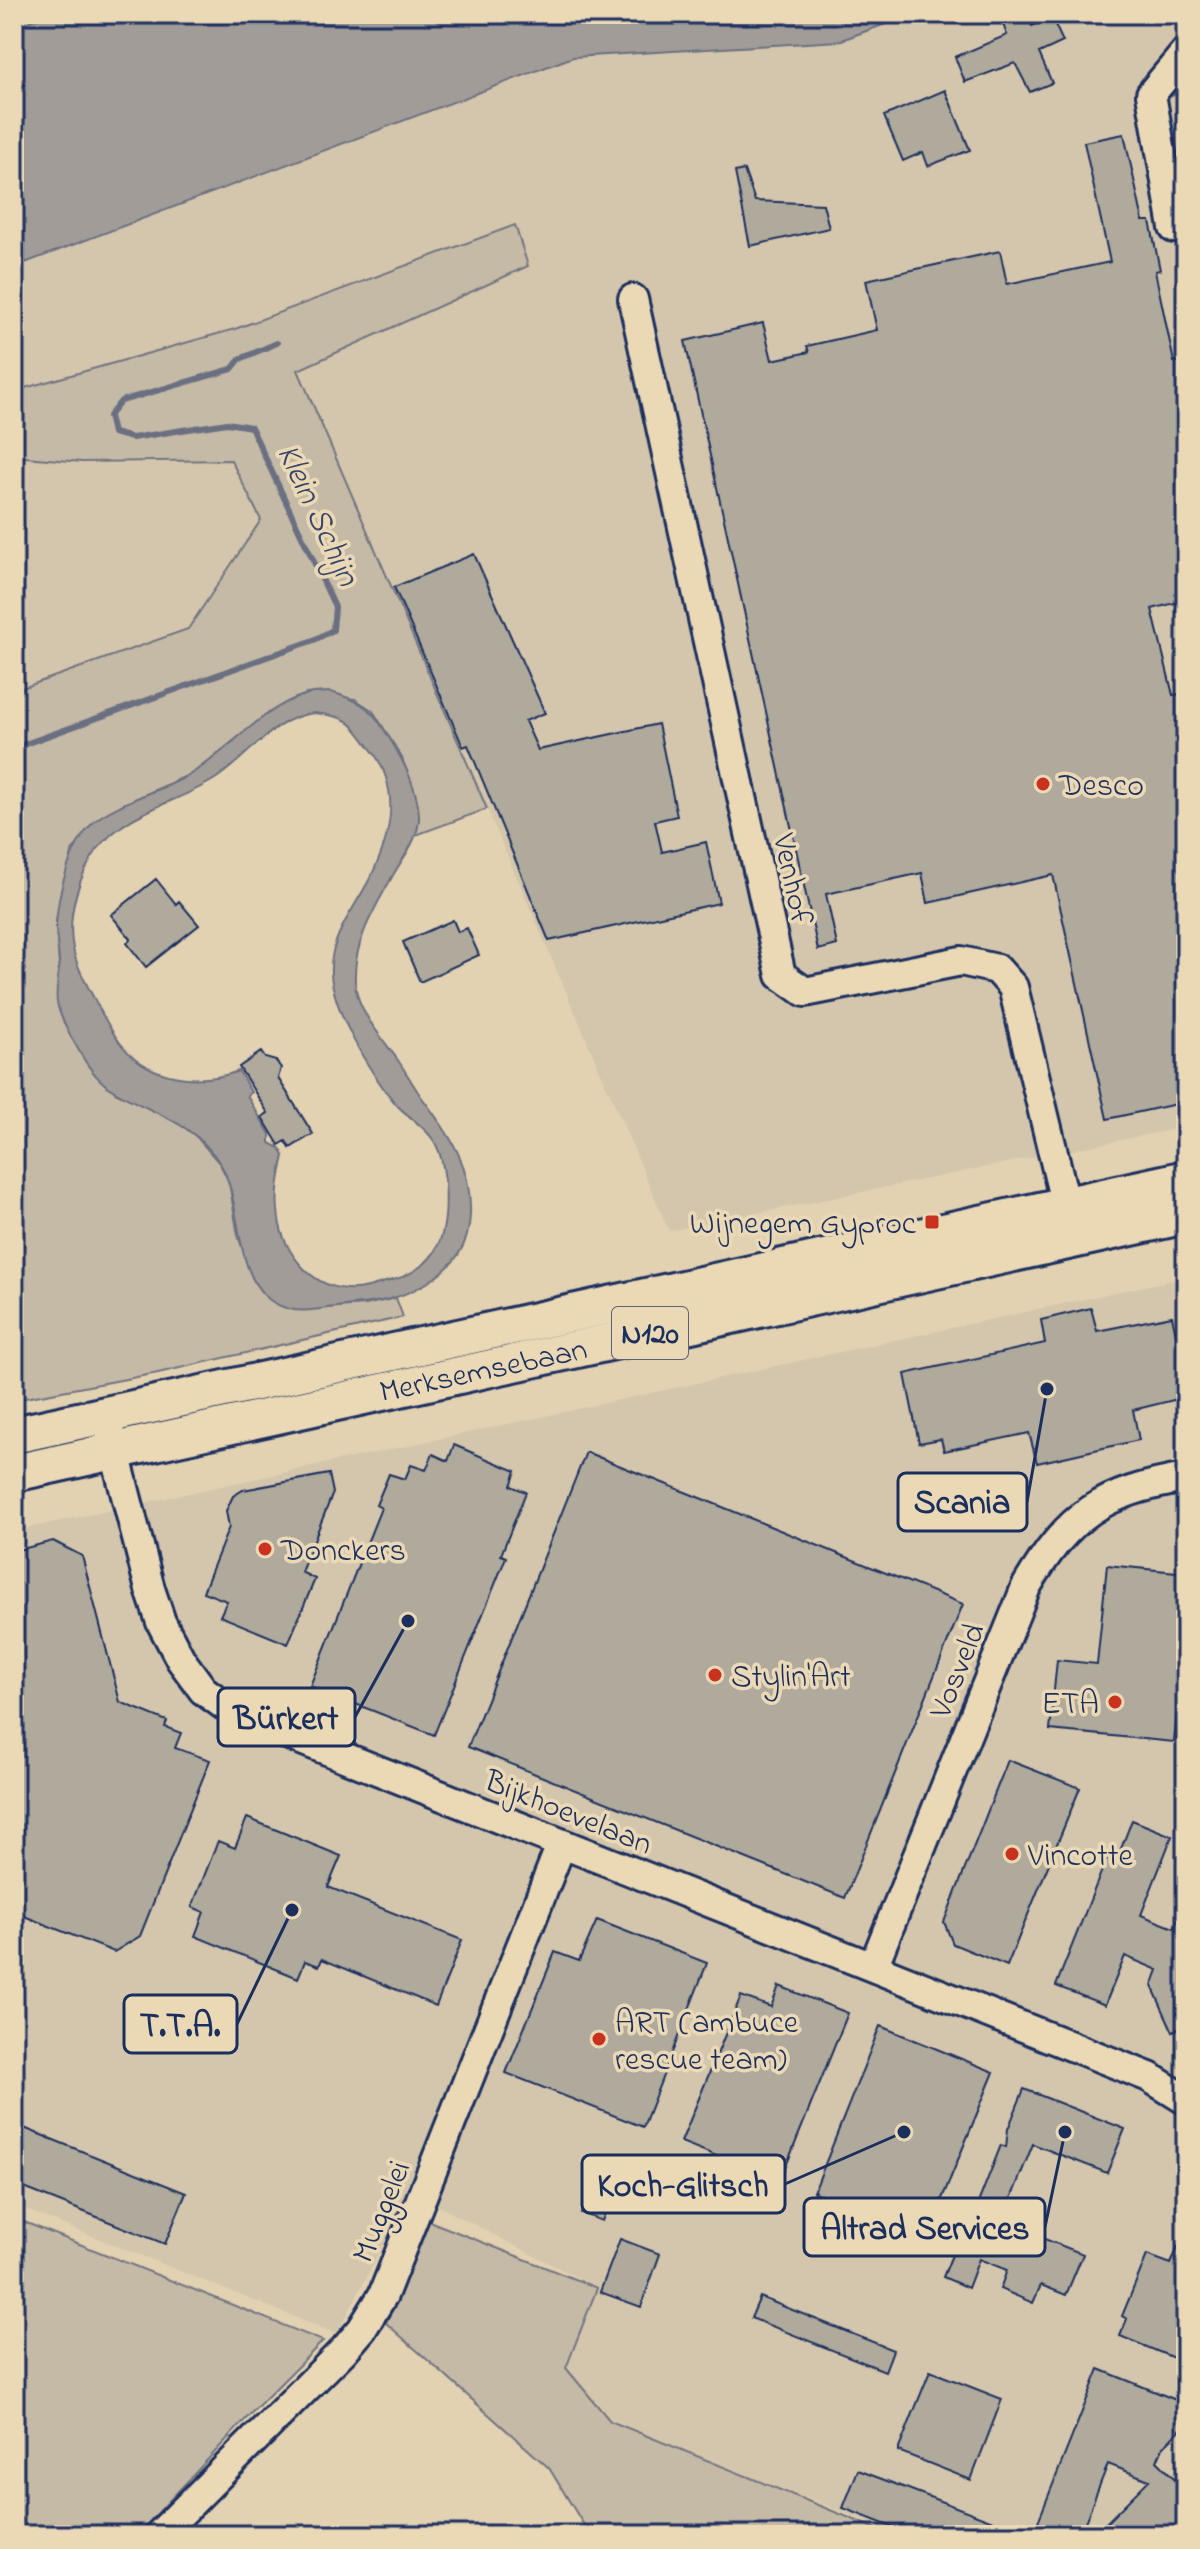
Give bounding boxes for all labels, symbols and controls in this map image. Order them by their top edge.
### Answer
water label: Klein Schijn [262,436,372,596]
place label: Desco [1058,764,1144,811]
marker: Desco [1034,775,1052,793]
street label: Venhof [758,829,823,930]
place label: Wijnegem Gyproc [690,1202,917,1249]
marker: Wijnegem Gyproc [923,1213,941,1231]
road number: N120 [612,1307,688,1359]
street label: Merksemsebaan [376,1328,592,1417]
callout: Scania [898,1473,1027,1531]
text: Scania [914,1480,1010,1530]
place label: Donckers [280,1529,406,1576]
marker: Donckers [256,1540,274,1558]
street label: Vosveld [919,1617,1000,1727]
place label: Stylin'Art [731,1655,851,1702]
marker: Stylin'Art [706,1666,724,1684]
place label: ETA [1042,1682,1099,1729]
callout: Bürkert [218,1688,355,1746]
marker: ETA [1106,1693,1124,1711]
text: Bürkert [232,1696,339,1746]
street label: Bijkhoevelaan [476,1759,659,1869]
place label: Vincotte [1027,1834,1134,1881]
marker: Vincotte [1003,1845,1021,1863]
callout: T.T.A. [124,1995,237,2053]
place label: ART (ambuce rescue team) [615,2001,799,2085]
text: T.T.A. [140,2003,220,2053]
marker: ART (ambuce rescue team) [590,2030,608,2048]
street label: Muggelei [342,2154,425,2270]
callout: Koch-Glitsch [582,2155,785,2213]
text: Koch-Glitsch [597,2163,769,2213]
callout: Altrad Services [804,2198,1045,2256]
text: Altrad Services [820,2206,1030,2256]

